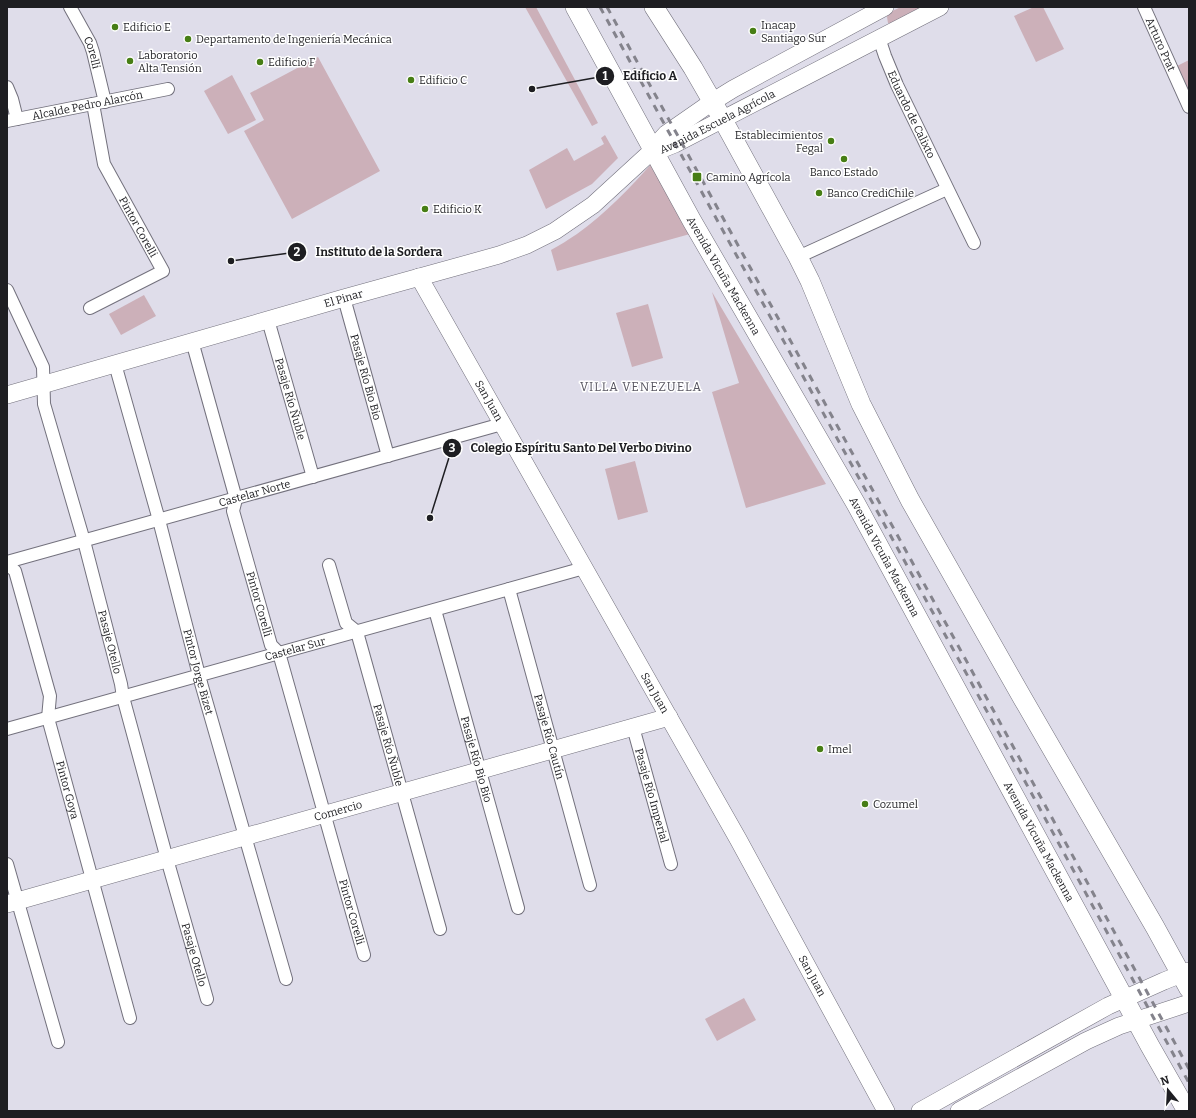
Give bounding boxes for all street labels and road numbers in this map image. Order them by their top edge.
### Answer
street label: Arturo Prat [1143,16,1179,73]
street label: Corelli [81,34,103,71]
street label: Eduardo de Calixto [885,68,938,160]
street label: Avenida Escuela Agrícola [658,87,777,156]
street label: Alcalde Pedro Alarcón [31,88,144,122]
street label: Pintor Corelli [116,194,160,260]
street label: Avenida Vicuña Mackenna [684,214,763,337]
street label: El Pinar [322,287,364,310]
street label: Pasaje Río Bio Bio [348,332,384,422]
street label: Pasaje Río Ñuble [273,356,309,441]
street label: San Juan [472,378,506,423]
street label: Castelar Norte [217,477,292,509]
street label: Avenida Vicuña Mackenna [847,494,922,619]
street label: Pintor Corelli [244,570,275,639]
street label: Pasaje Otello [96,609,125,675]
street label: Pintor Jorge Bizet [181,628,216,716]
street label: Castelar Sur [263,634,327,663]
street label: San Juan [638,670,672,715]
street label: Pasaje Río Cautín [532,693,567,781]
street label: Pasaje Río Ñuble [371,702,406,788]
street label: Pasaje Río Bio Bio [458,715,495,804]
street label: Pasaje Río Imperial [633,747,671,844]
street label: Pintor Goya [53,759,82,820]
street label: Avenida Vicuña Mackenna [1001,779,1077,904]
street label: Comercio [313,798,364,823]
street label: Pintor Corelli [337,878,367,947]
street label: Pasaje Otello [179,921,210,988]
street label: San Juan [796,953,829,999]

